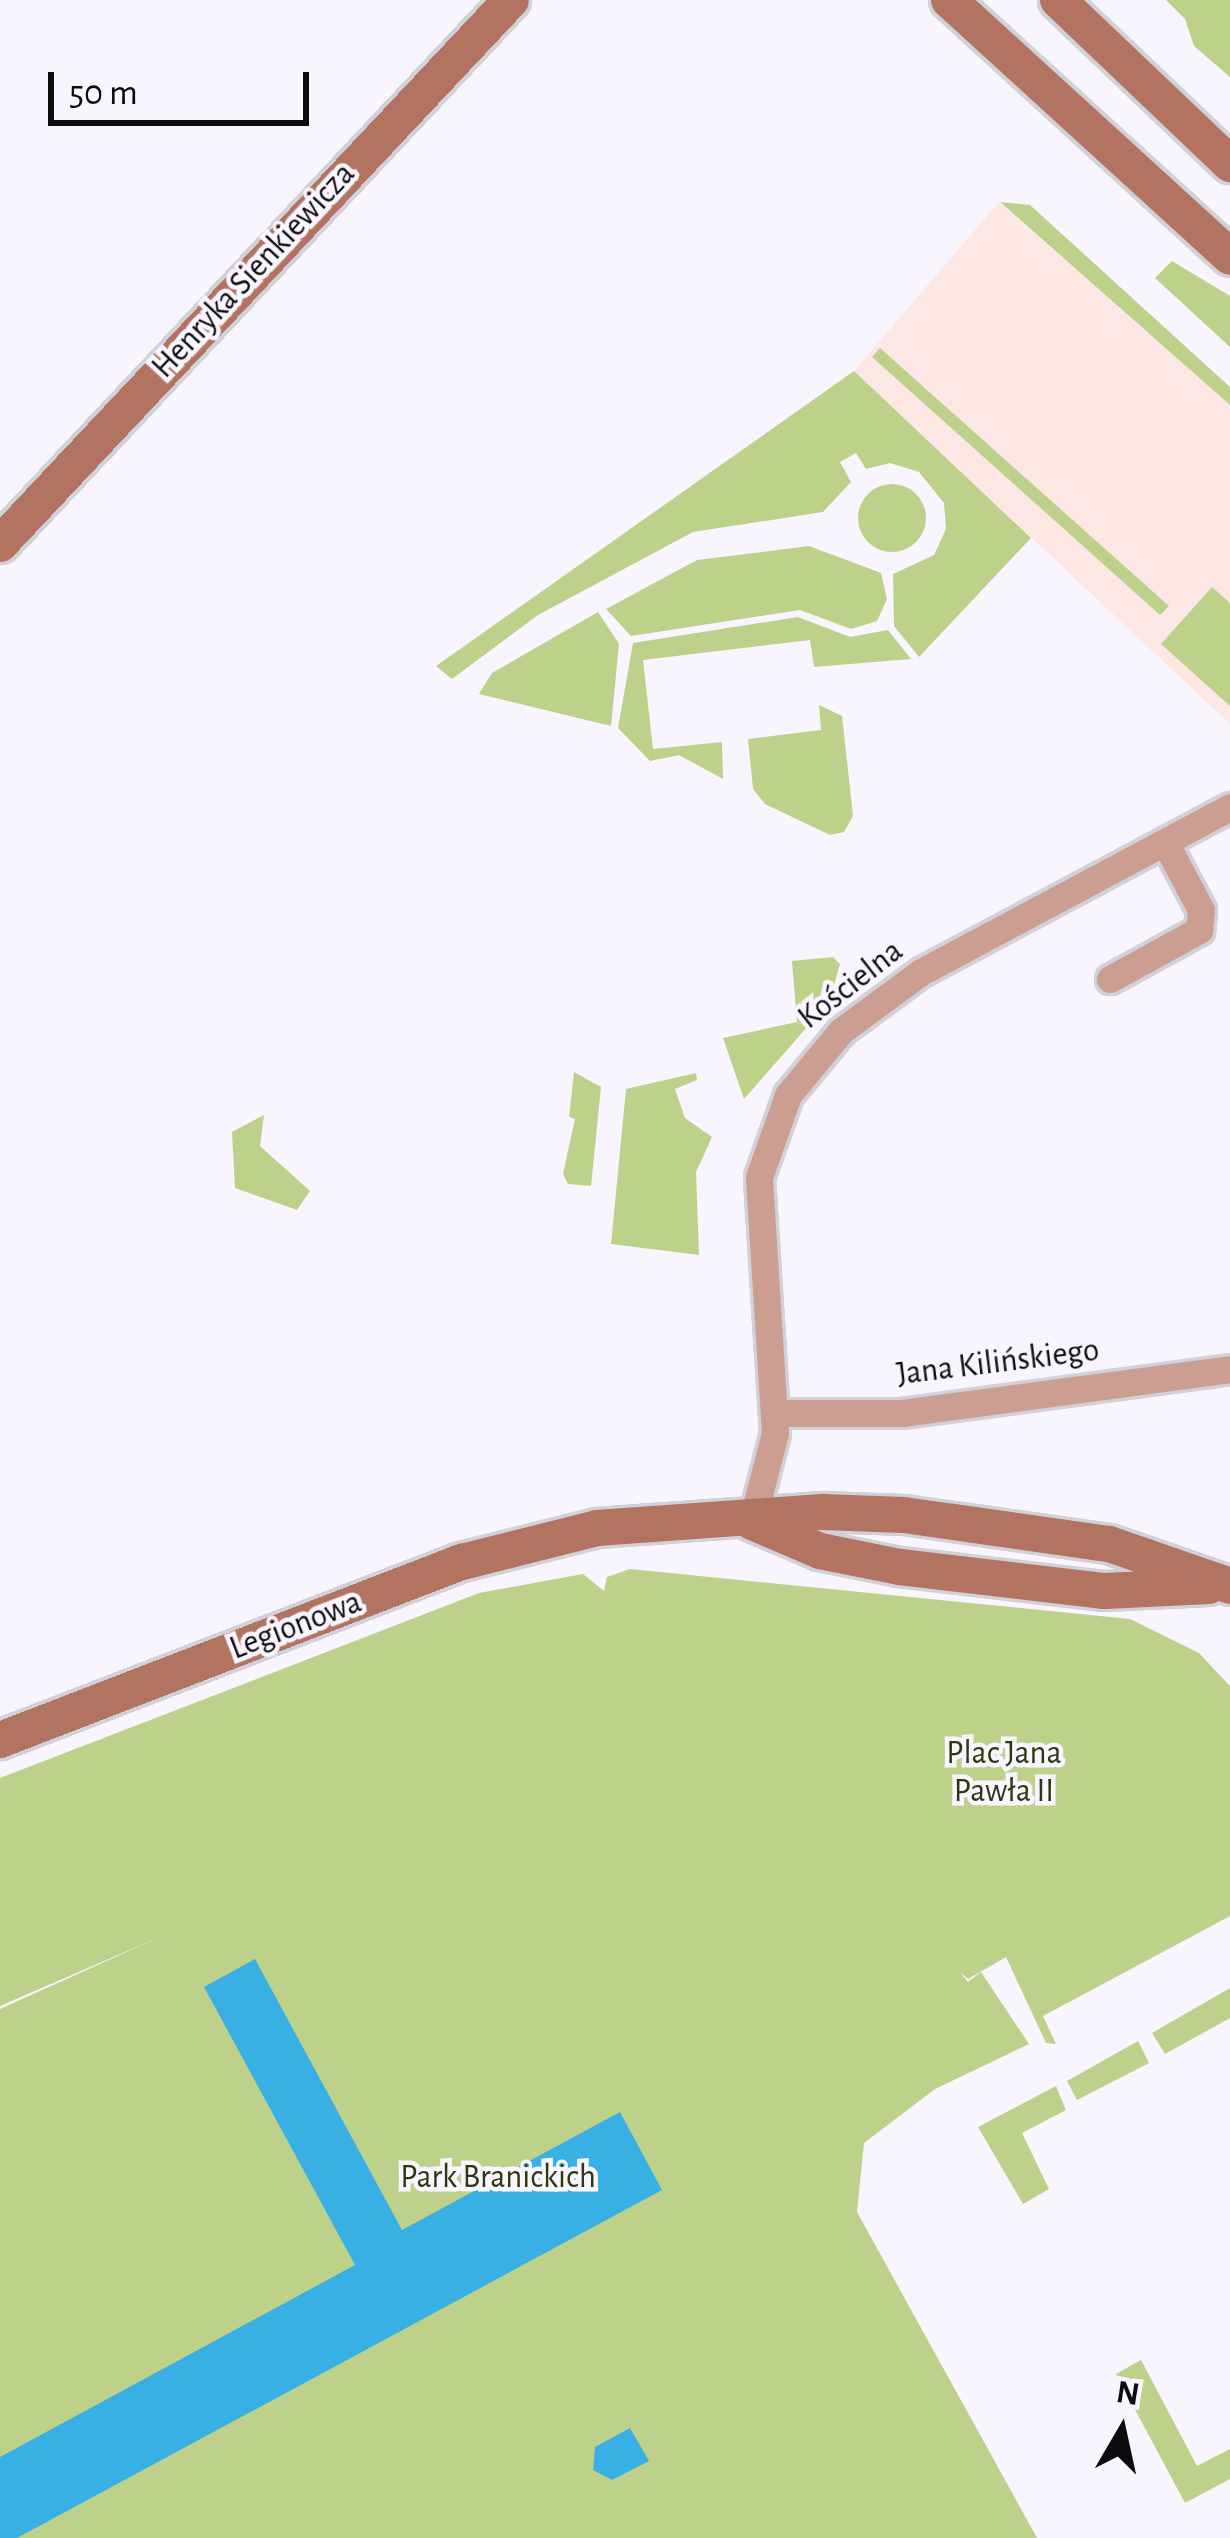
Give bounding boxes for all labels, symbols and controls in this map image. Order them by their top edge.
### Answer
scale bar [54,48,315,122]
text: 50 m [69,75,138,111]
street label: Henryka Sienkiewicza [144,155,364,387]
street label: Kościelna [791,932,911,1038]
street label: Jana Kilińskiego [894,1331,1102,1395]
street label: Legionowa [225,1583,367,1669]
park label: Plac Jana Pawła II [946,1734,1062,1812]
park label: Park Branickich [400,2158,596,2198]
north arrow [1062,2370,1182,2490]
text: N [1114,2376,1142,2412]

